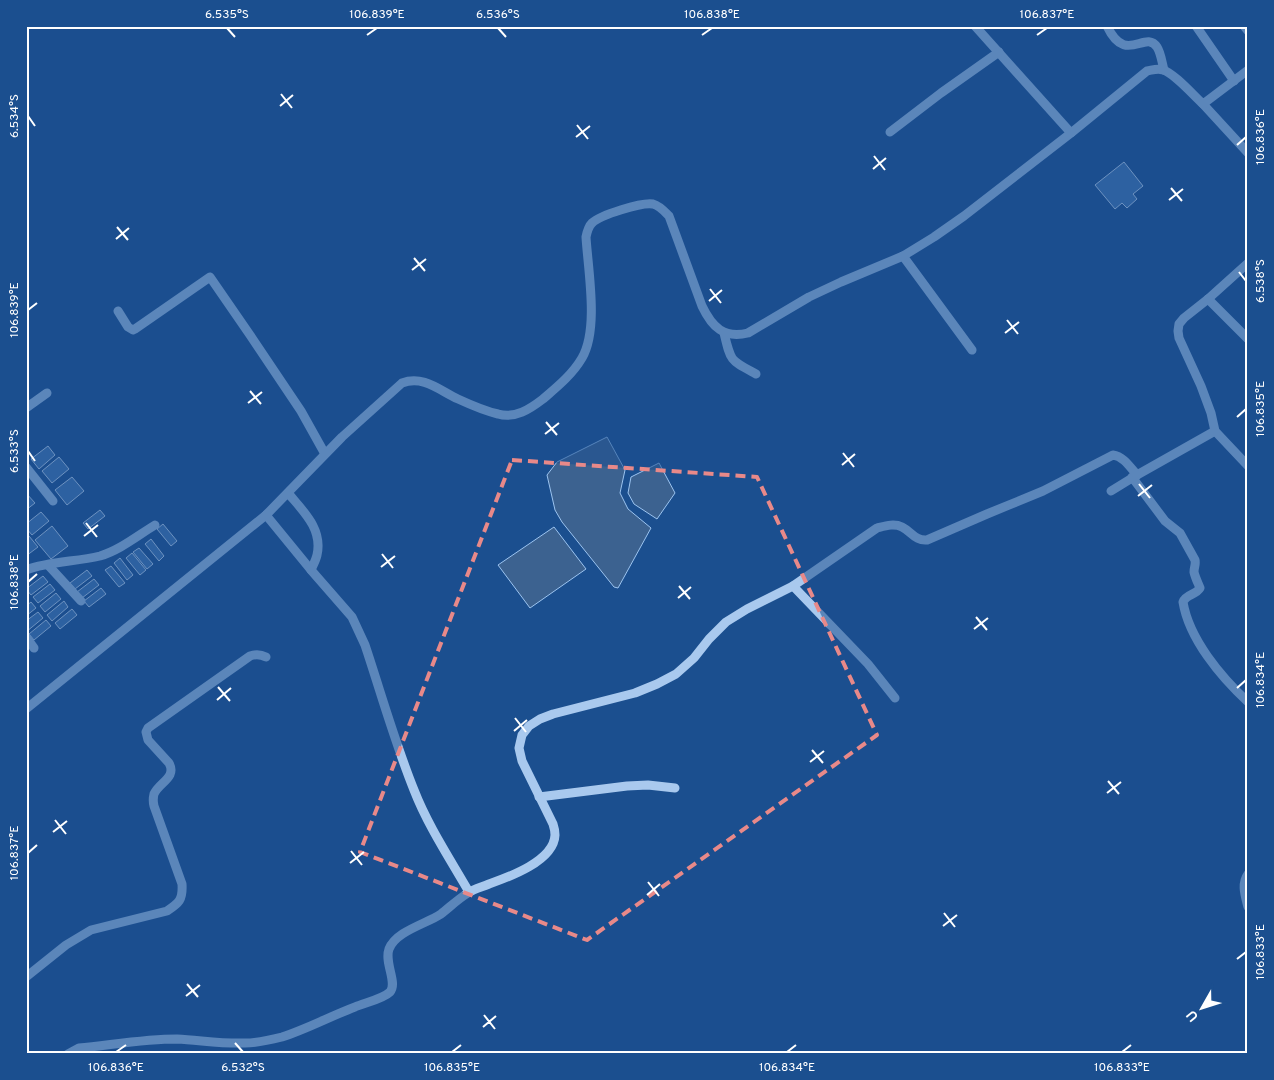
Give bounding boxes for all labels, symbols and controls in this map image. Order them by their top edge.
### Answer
text: 6.535°S [205,7,249,23]
text: 106.839°E [349,7,405,23]
text: 6.536°S [476,7,520,23]
text: 106.838°E [684,7,740,23]
text: 106.837°E [1020,7,1074,23]
text: 6.534°S [7,94,23,138]
text: 106.836°E [1253,109,1269,165]
text: 6.538°S [1253,259,1269,303]
text: 106.839°E [7,282,23,338]
text: 106.835°E [1253,381,1269,437]
text: 6.533°S [7,429,23,473]
text: 106.838°E [7,554,23,610]
text: 106.834°E [1253,652,1269,708]
text: 106.837°E [7,826,23,880]
text: 106.833°E [1253,924,1269,980]
north arrow [1176,982,1226,1032]
text: U [1183,1006,1203,1024]
text: 106.836°E [88,1060,144,1076]
text: 6.532°S [221,1060,265,1076]
text: 106.835°E [424,1060,480,1076]
text: 106.834°E [759,1060,815,1076]
text: 106.833°E [1094,1060,1150,1076]

